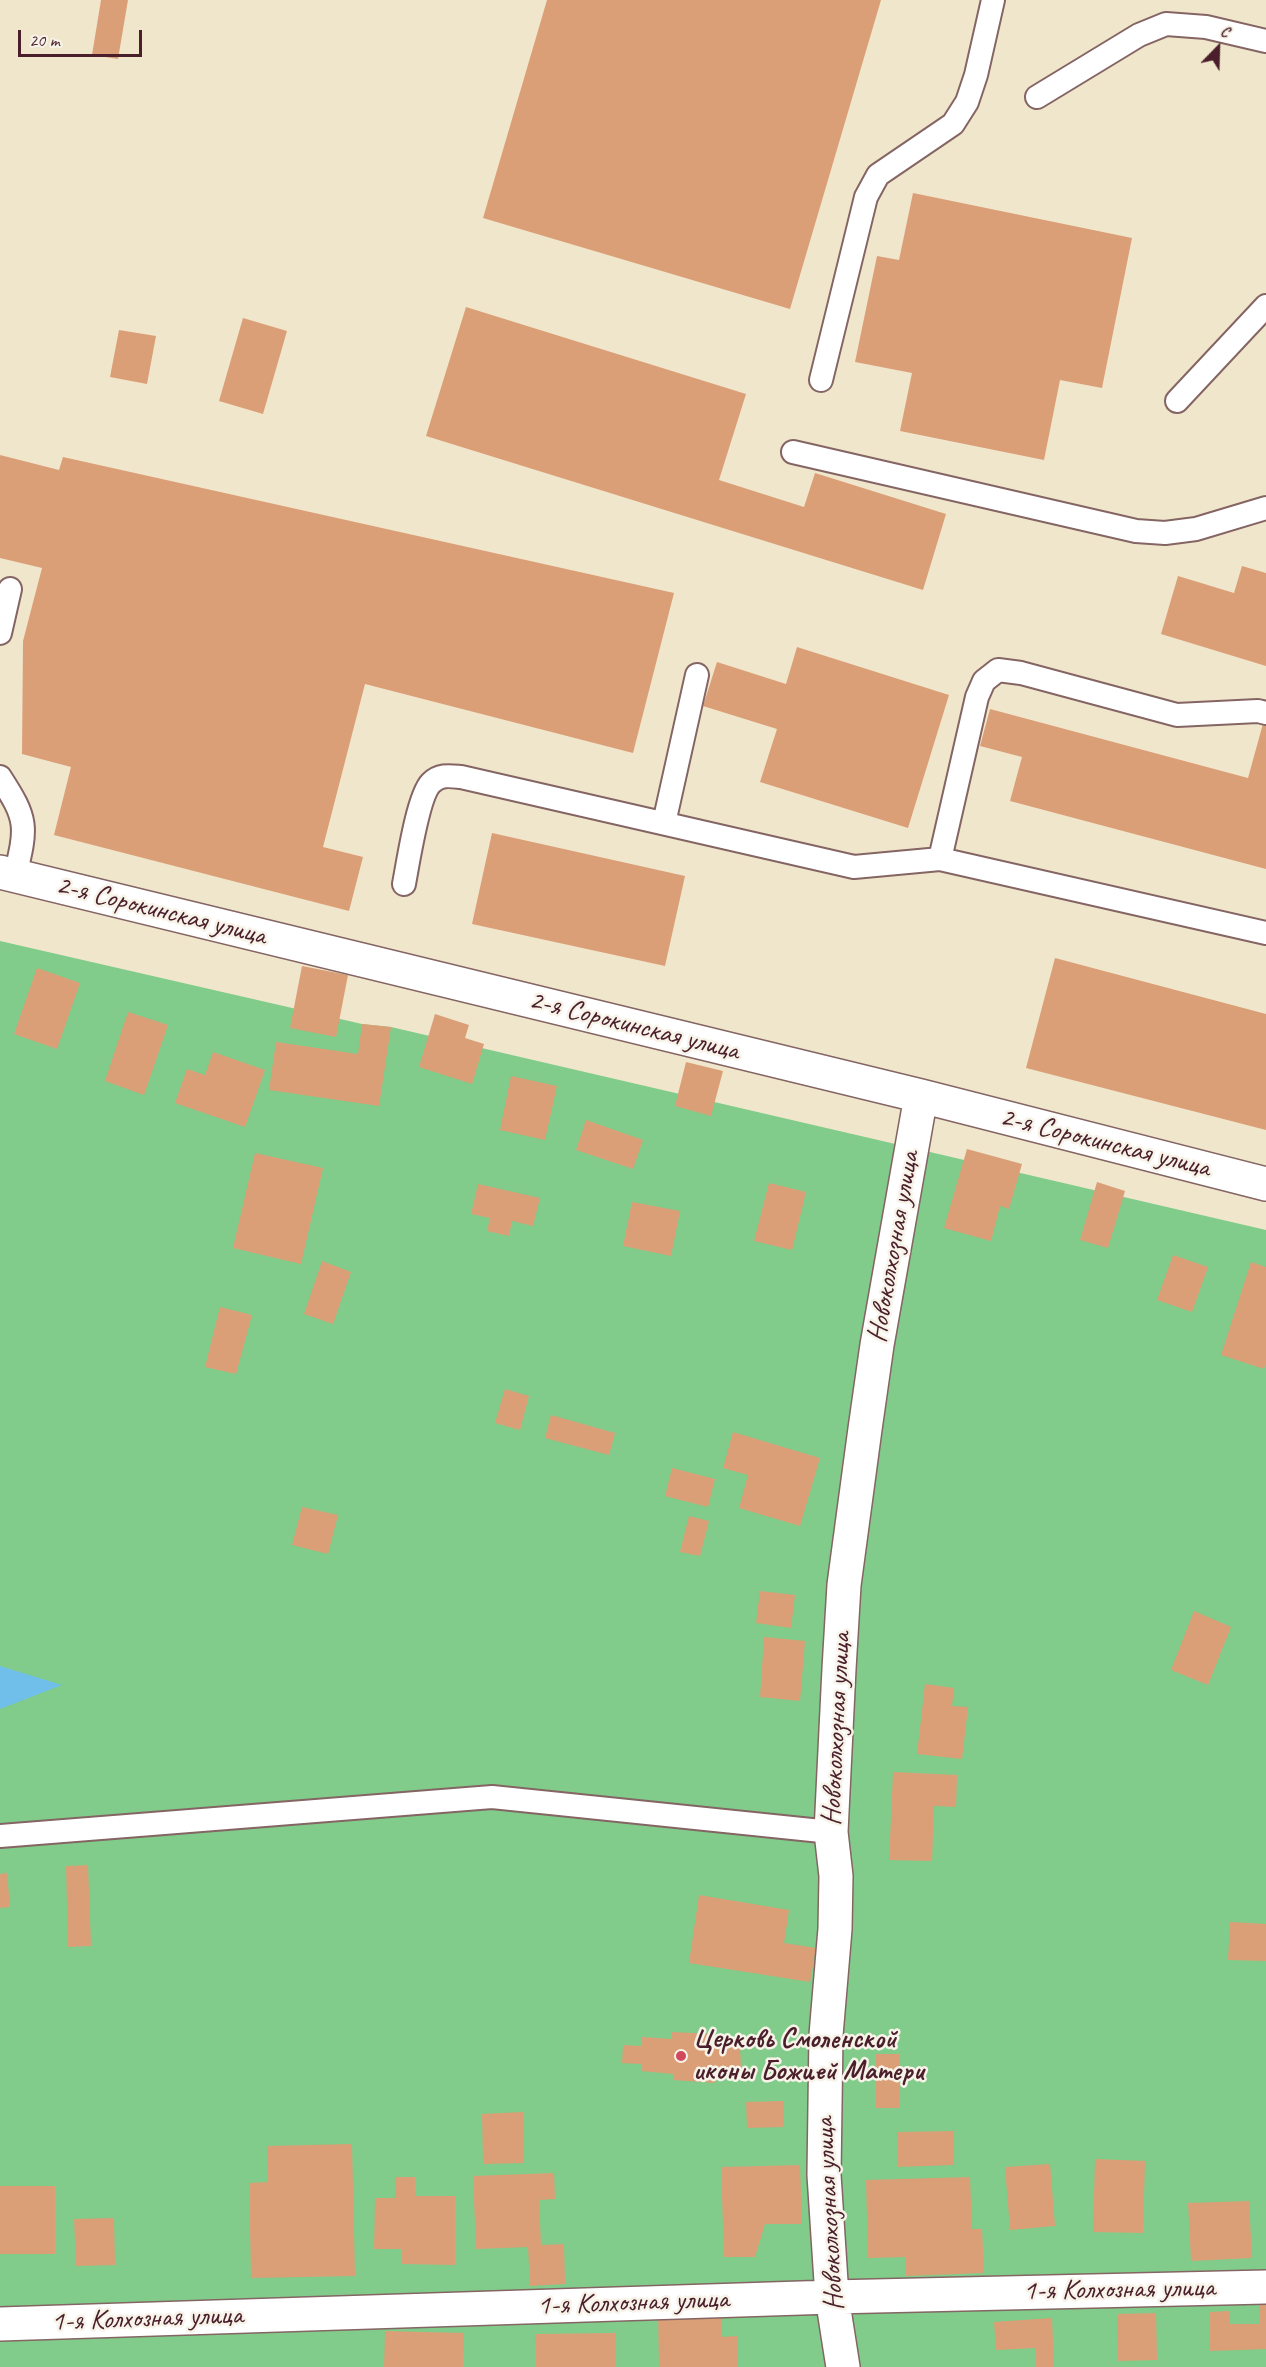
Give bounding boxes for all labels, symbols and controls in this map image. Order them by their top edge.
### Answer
scale bar [21,18,146,56]
north arrow [1188,18,1248,78]
text: С [1218,21,1233,42]
text: 20 m [29,29,60,51]
street label: 2-я Сорокинская улица [52,869,270,953]
street label: 2-я Сорокинская улица [525,984,743,1068]
street label: 2-я Сорокинская улица [996,1101,1214,1185]
street label: Новоколхозная улица [861,1149,927,1345]
street label: Новоколхозная улица [815,1632,859,1826]
place label: Церковь Смоленской иконы Божией Матери [693,2023,924,2089]
marker: Церковь Смоленской иконы Божией Матери [674,2049,688,2063]
street label: Новоколхозная улица [808,2117,852,2311]
street label: 1-я Колхозная улица [1023,2272,1215,2308]
street label: 1-я Колхозная улица [537,2283,729,2323]
street label: 1-я Колхозная улица [51,2299,243,2339]

